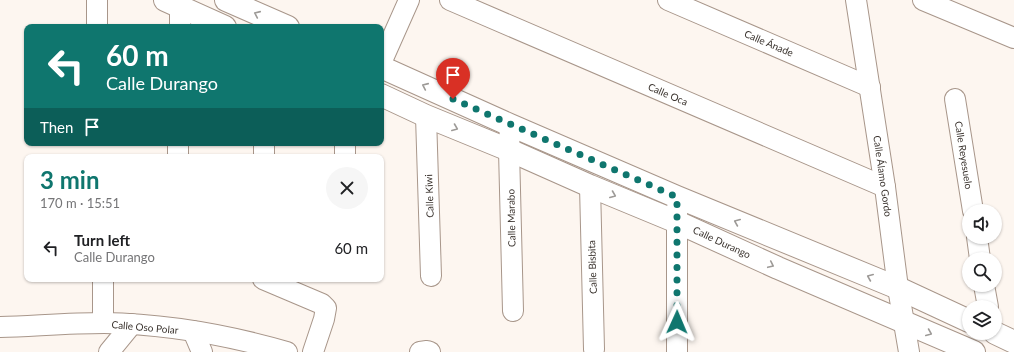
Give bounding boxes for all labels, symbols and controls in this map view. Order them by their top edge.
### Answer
one-way arrow [253,10,260,18]
street label: Calle Ánade [743,27,795,59]
text: 60 m [106,38,169,72]
icon: left [40,40,92,92]
pin [436,58,470,99]
icon: arrive [442,64,464,86]
text: Calle Durango [106,72,218,94]
street label: Calle Oca [646,80,690,108]
one-way arrow [421,83,429,91]
icon: arrive [81,116,103,138]
text: Then [40,118,73,136]
street label: Calle Reyesuelo [953,120,975,190]
one-way arrow [452,123,459,131]
street label: Calle Álamo Gordo [871,135,895,218]
text: 3 min [40,165,100,194]
button: close [326,167,368,209]
street label: Calle Kiwi [422,174,436,218]
street label: Calle Marabo [504,189,518,247]
one-way arrow [610,191,617,199]
text: 170 m · 15:51 [40,195,120,211]
map controls [962,204,1002,340]
button: sound [962,204,1002,244]
one-way arrow [733,218,740,226]
street label: Calle Durango [691,223,753,261]
text: Turn left [74,231,130,249]
icon: left [40,237,62,259]
text: 60 m [334,239,368,257]
street label: Calle Bisbita [585,240,599,294]
text: Calle Durango [74,249,155,265]
button: search [962,252,1002,292]
one-way arrow [766,260,774,268]
one-way arrow [866,273,873,281]
button: layers [962,300,1002,340]
position arrow [656,301,698,343]
street label: Calle Oso Polar [111,318,179,336]
one-way arrow [924,328,932,336]

